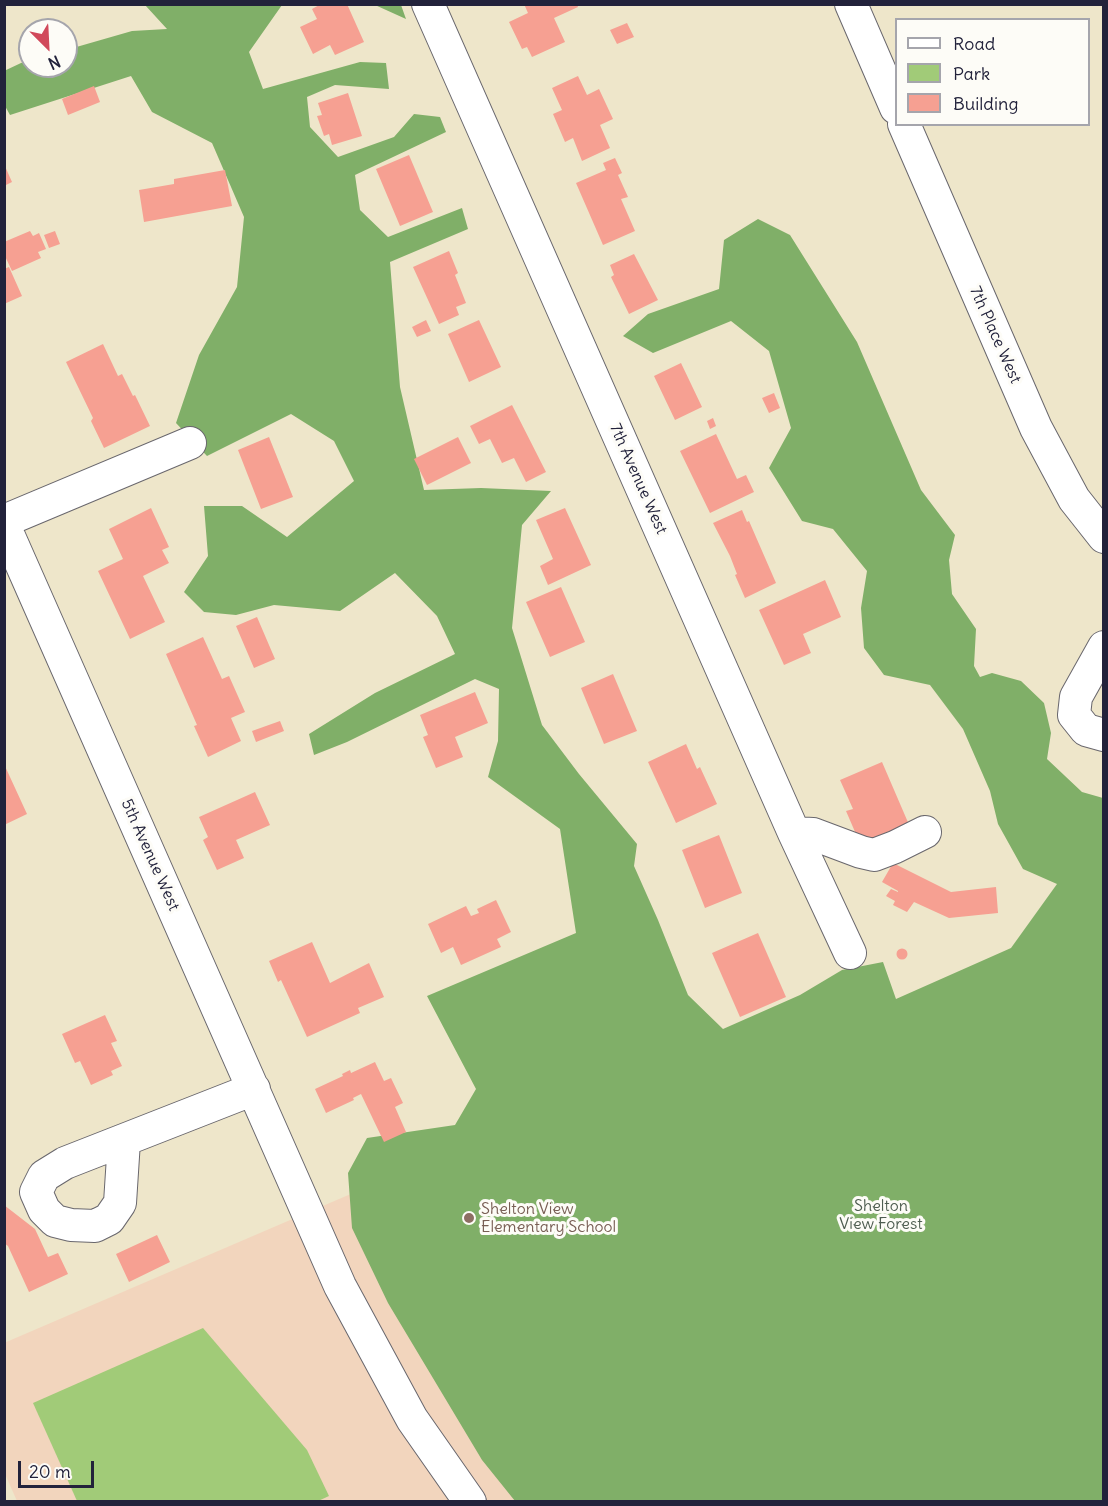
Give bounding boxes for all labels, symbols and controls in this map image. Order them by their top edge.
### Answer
north arrow [18,18,78,78]
legend [895,18,1090,126]
text: Road [953,32,995,55]
text: N [45,51,64,74]
text: Park [953,62,990,85]
text: Building [953,92,1018,115]
street label: 7th Place West [965,284,1025,386]
street label: 7th Avenue West [605,421,671,537]
street label: 5th Avenue West [117,796,183,914]
park label: Shelton View Forest [839,1196,923,1234]
place label: Shelton View Elementary School [481,1199,616,1237]
marker: Shelton View Elementary School [462,1211,476,1225]
scale bar [21,1449,98,1487]
text: 20 m [29,1460,71,1483]

